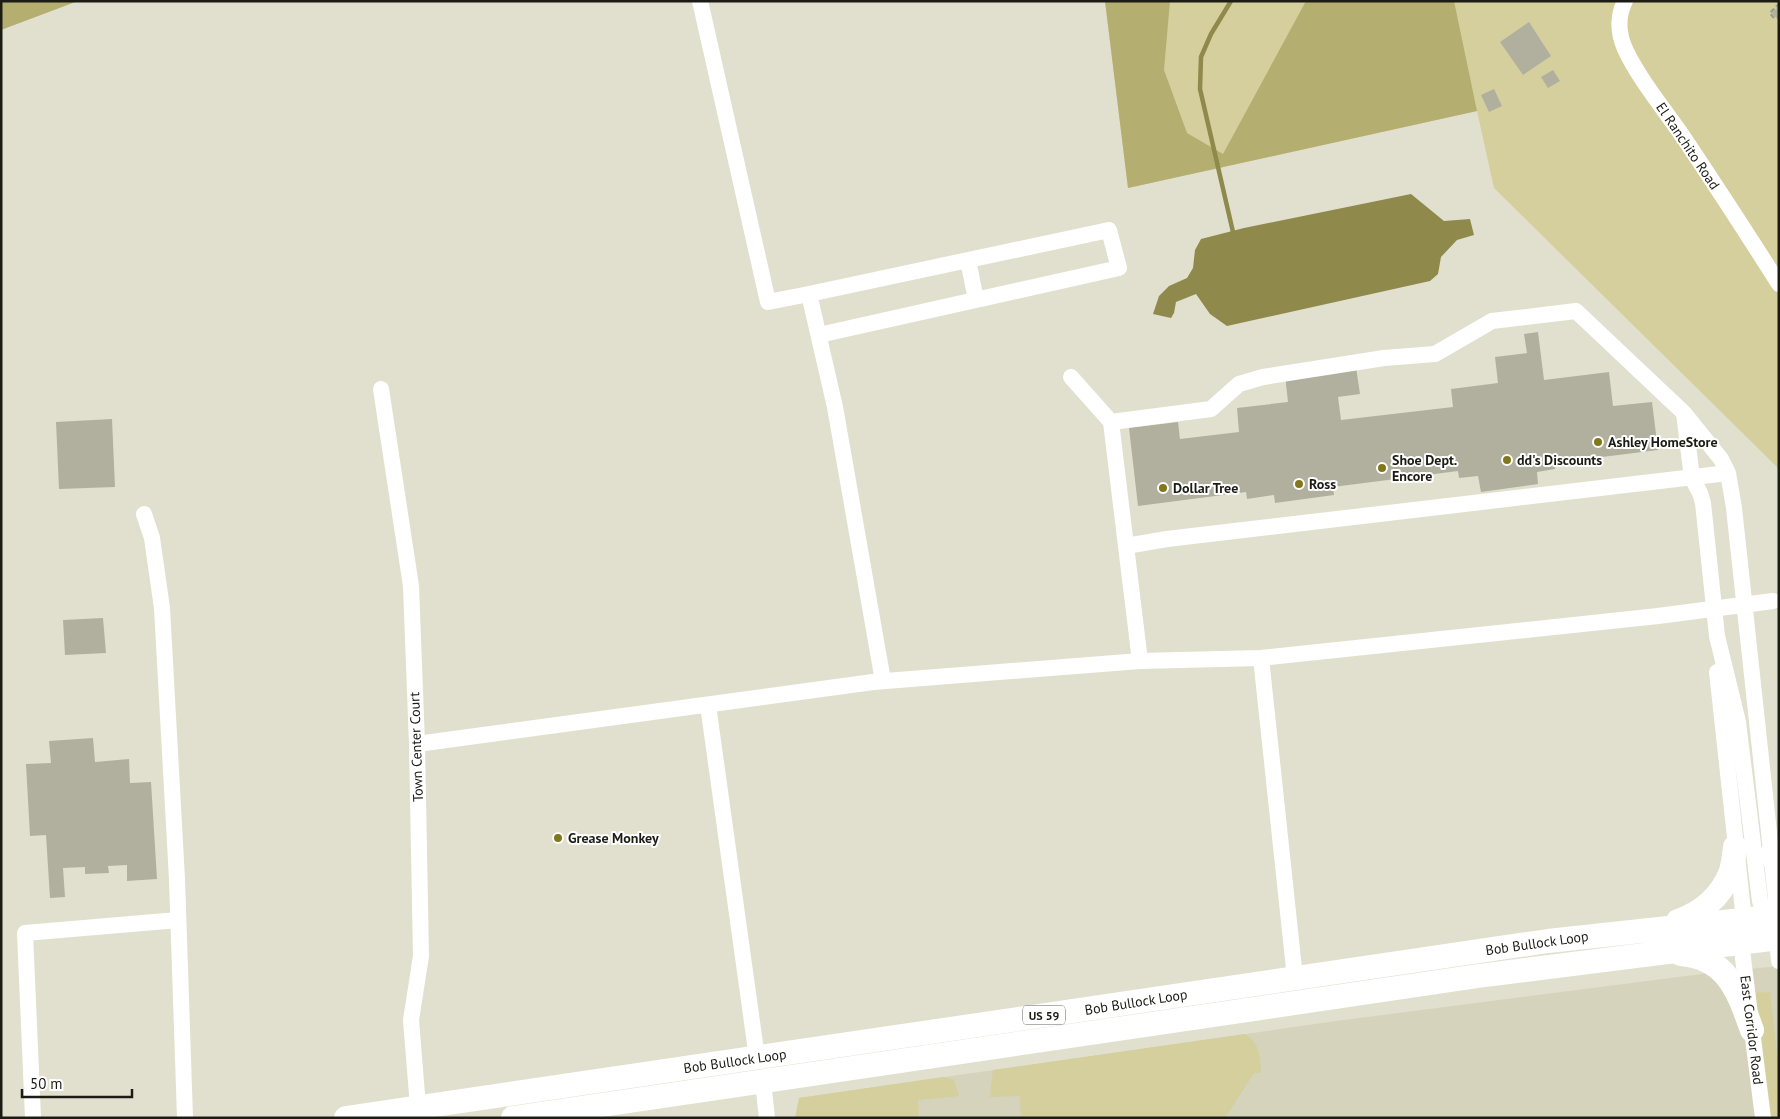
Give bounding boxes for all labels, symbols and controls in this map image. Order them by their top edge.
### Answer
street label: El Ranchito Road [1652,99,1724,193]
place label: Ashley HomeStore [1608,433,1718,451]
marker: Ashley HomeStore [1592,436,1604,448]
place label: Shoe Dept. Encore [1392,451,1457,485]
place label: dd's Discounts [1517,451,1602,469]
marker: dd's Discounts [1501,454,1513,466]
marker: Shoe Dept. Encore [1376,462,1388,474]
place label: Ross [1309,475,1336,493]
marker: Ross [1293,478,1305,490]
place label: Dollar Tree [1173,479,1238,497]
marker: Dollar Tree [1157,482,1169,494]
street label: Town Center Court [405,691,427,802]
place label: Grease Monkey [568,829,659,847]
marker: Grease Monkey [552,832,564,844]
street label: Bob Bullock Loop [1484,927,1590,959]
street label: East Corridor Road [1736,974,1768,1086]
street label: Bob Bullock Loop [1083,985,1189,1019]
road number: US 59 [1023,1006,1065,1024]
street label: Bob Bullock Loop [682,1045,788,1077]
scale bar [22,1066,132,1098]
text: 50 m [30,1074,63,1093]

